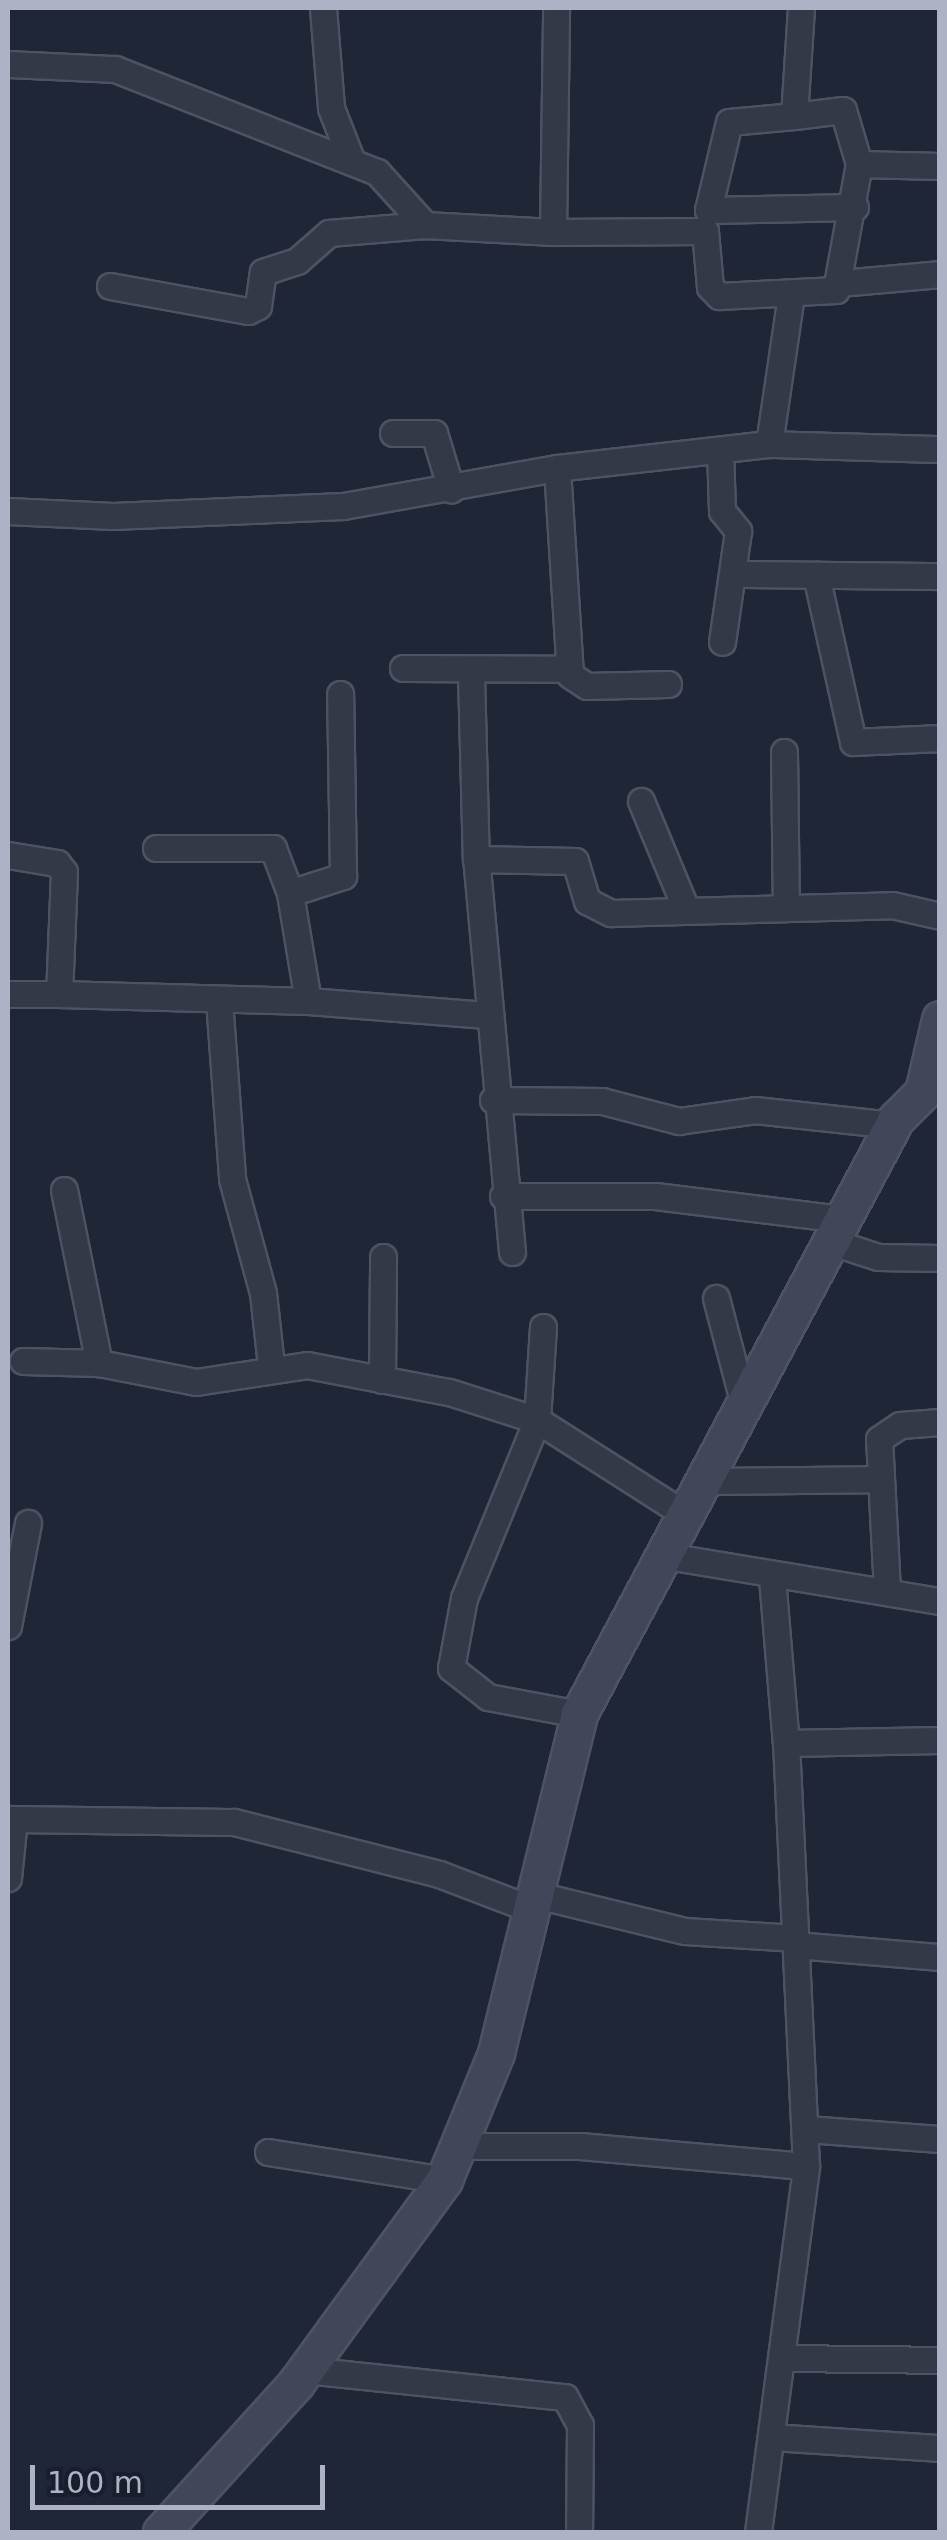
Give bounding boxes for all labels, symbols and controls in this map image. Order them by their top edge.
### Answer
scale bar [35,2445,330,2507]
text: 100 m [47,2465,143,2500]

